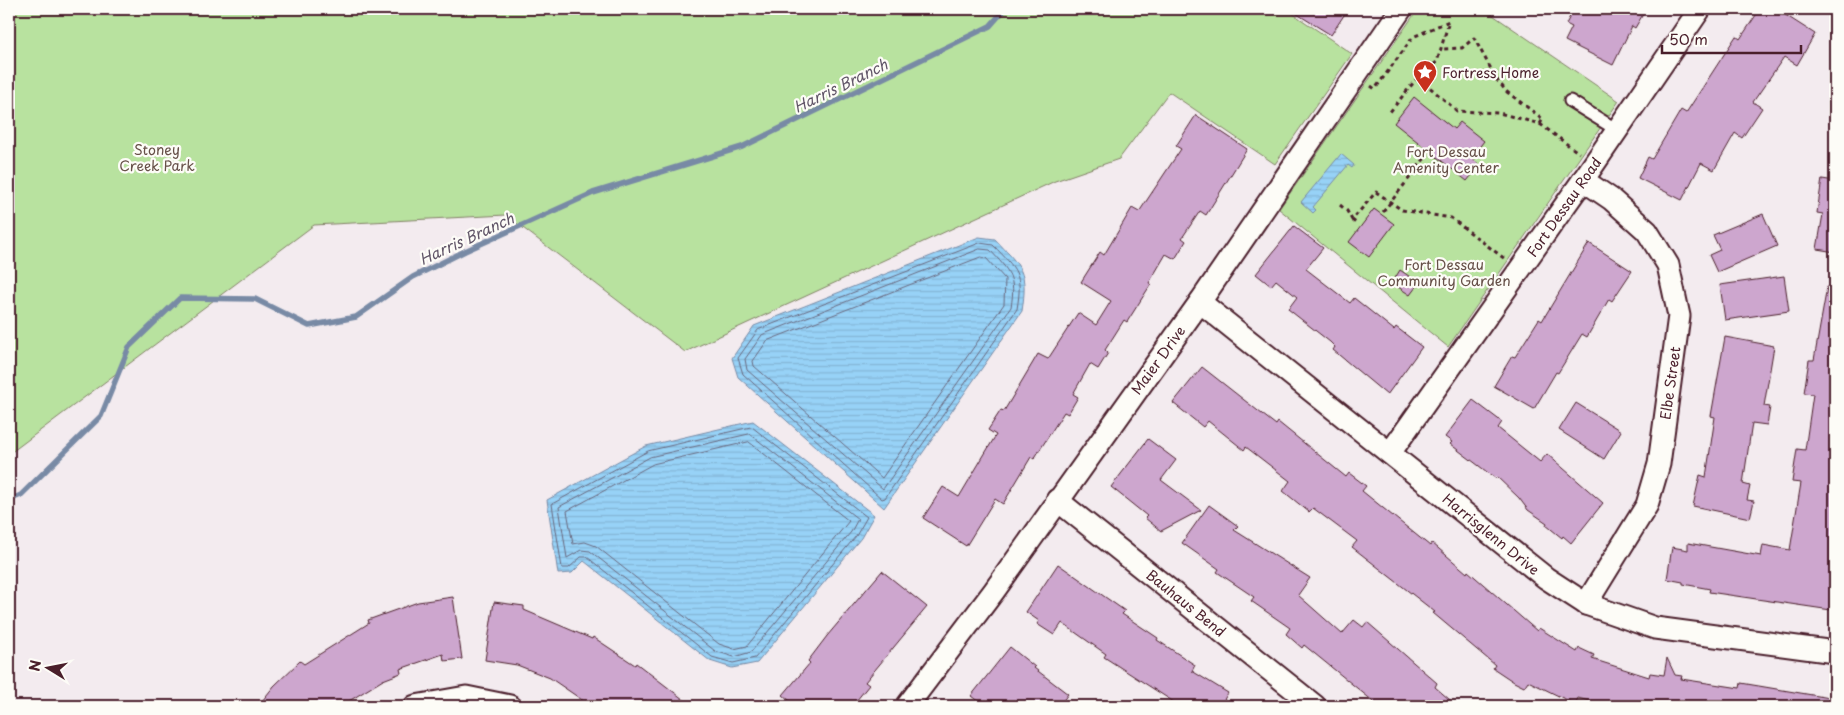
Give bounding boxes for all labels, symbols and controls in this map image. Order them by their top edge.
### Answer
scale bar [1662,22,1800,54]
text: 50 m [1669,27,1708,50]
water label: Harris Branch [789,52,891,118]
place icon: Fortress Home [1412,59,1438,93]
place label: Fortress Home [1442,62,1539,83]
park label: Stoney Creek Park [119,139,195,176]
park label: Fort Dessau Amenity Center [1393,141,1499,178]
street label: Fort Dessau Road [1522,153,1606,261]
water label: Harris Branch [415,206,517,270]
park label: Fort Dessau Community Garden [1377,254,1511,291]
street label: Maier Drive [1126,321,1190,399]
street label: Elbe Street [1654,345,1686,421]
street label: Harrisglenn Drive [1438,488,1544,580]
street label: Bauhaus Bend [1142,564,1230,642]
north arrow [22,642,72,692]
text: N [23,658,46,673]

